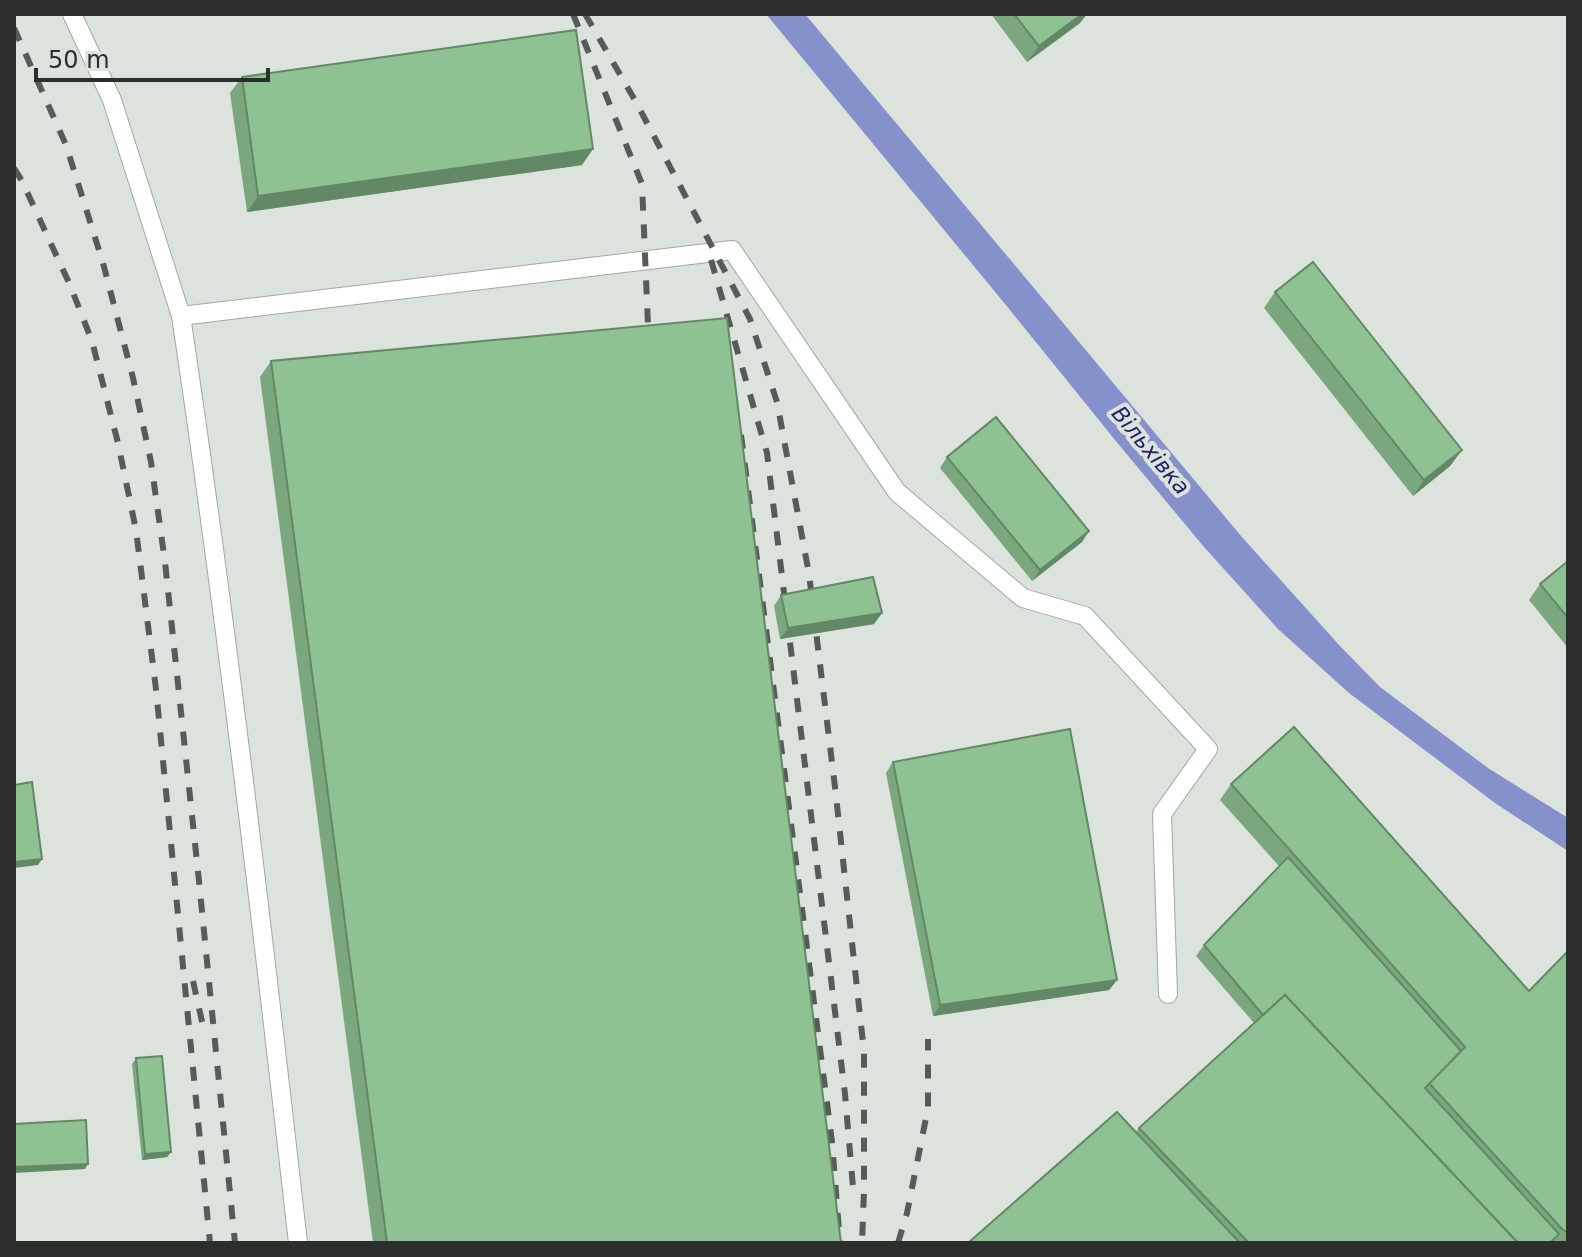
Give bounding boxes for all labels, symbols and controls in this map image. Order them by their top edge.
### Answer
scale bar [36,32,268,82]
text: 50 m [48,46,110,74]
water label: Вільхівка [1107,401,1195,499]

